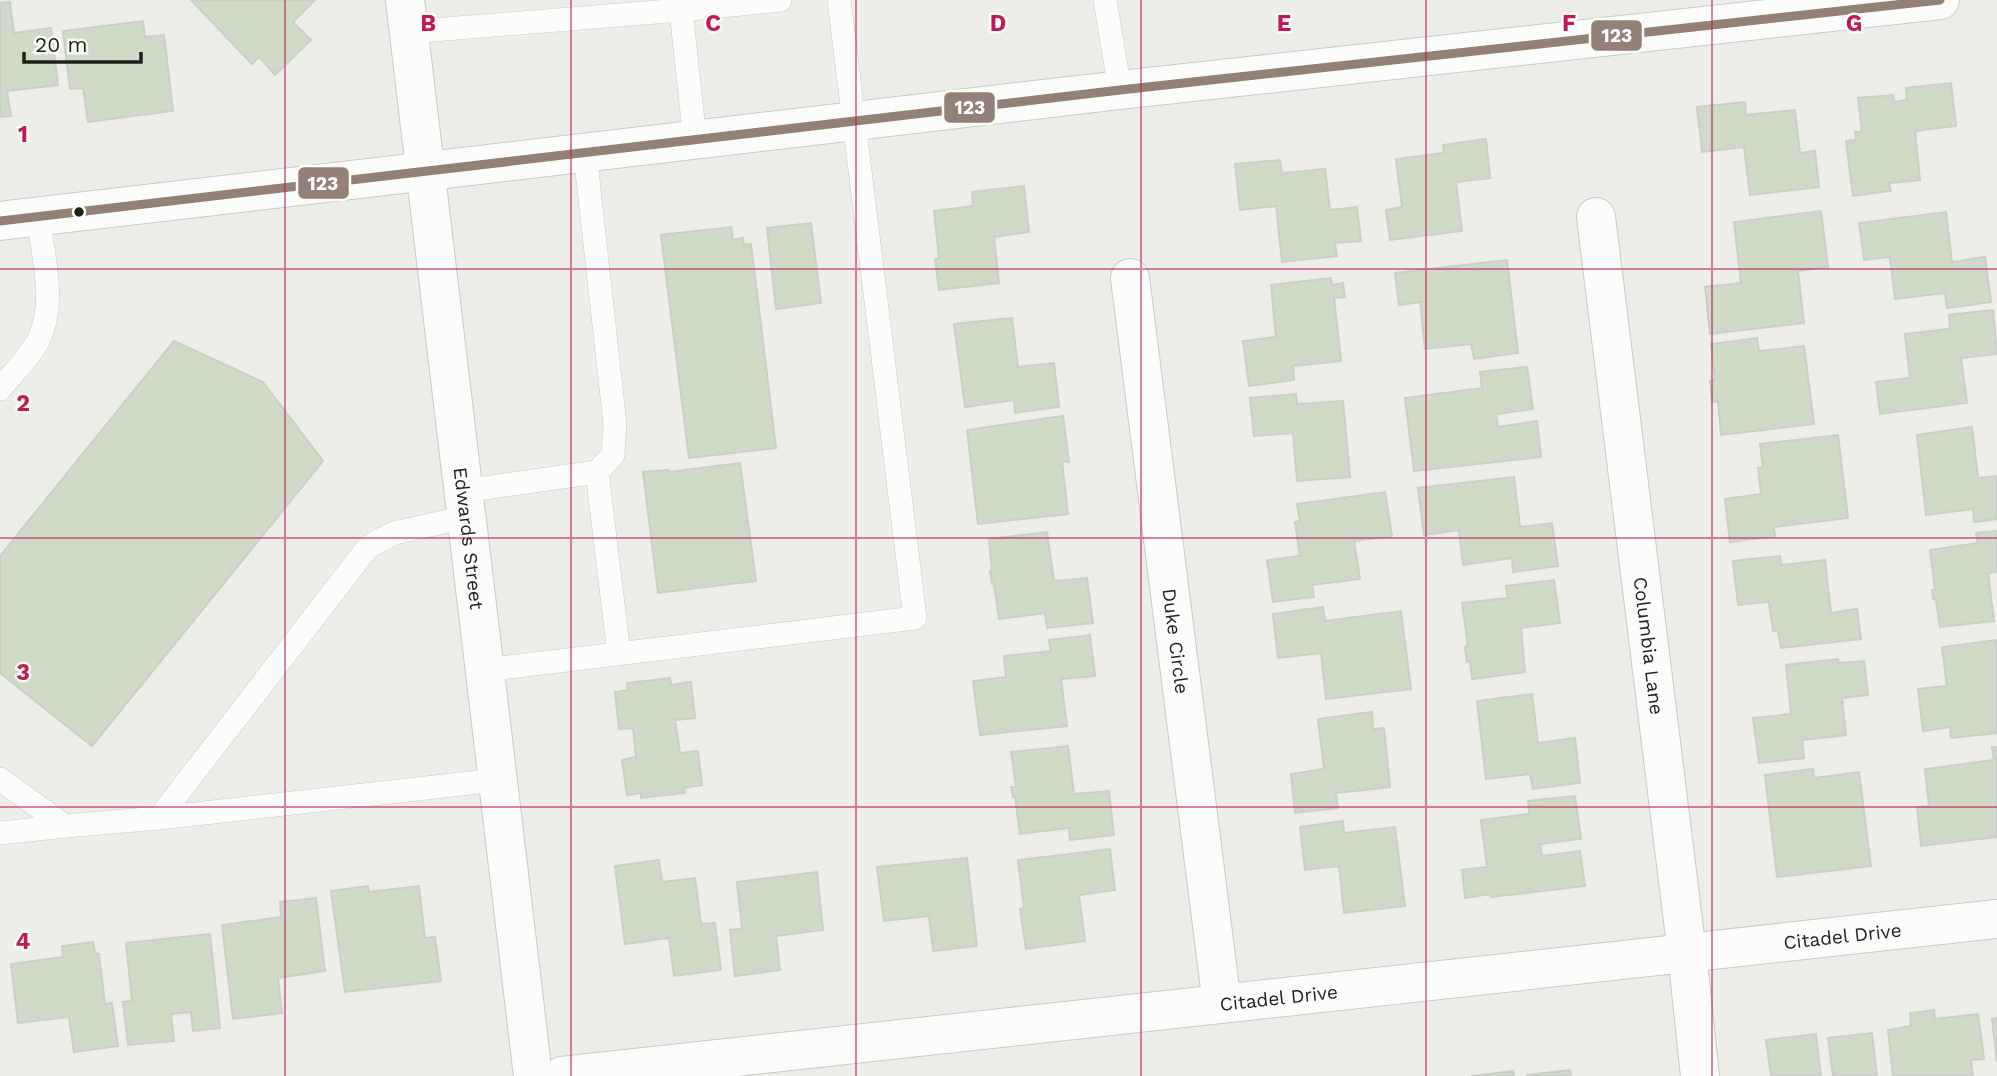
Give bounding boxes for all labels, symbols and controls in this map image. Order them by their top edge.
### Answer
text: B [420,10,436,37]
text: C [705,10,721,37]
text: D [990,10,1006,37]
text: E [1277,10,1291,37]
text: F [1562,10,1576,37]
text: G [1846,10,1862,37]
line badge: 123 [1590,19,1643,52]
scale bar [24,21,142,65]
text: 123 [1602,24,1632,47]
text: 20 m [35,32,87,57]
line badge: 123 [943,91,996,124]
text: 123 [955,96,985,119]
text: 1 [18,121,28,148]
line badge: 123 [297,166,350,200]
text: 123 [308,172,338,195]
unlabelled marker [72,205,86,219]
text: 2 [16,390,30,417]
street label: Edwards Street [449,466,488,611]
street label: Columbia Lane [1629,576,1668,716]
street label: Duke Circle [1157,587,1194,695]
text: 3 [16,659,30,686]
street label: Citadel Drive [1782,919,1903,954]
text: 4 [16,928,31,955]
street label: Citadel Drive [1219,980,1339,1016]

